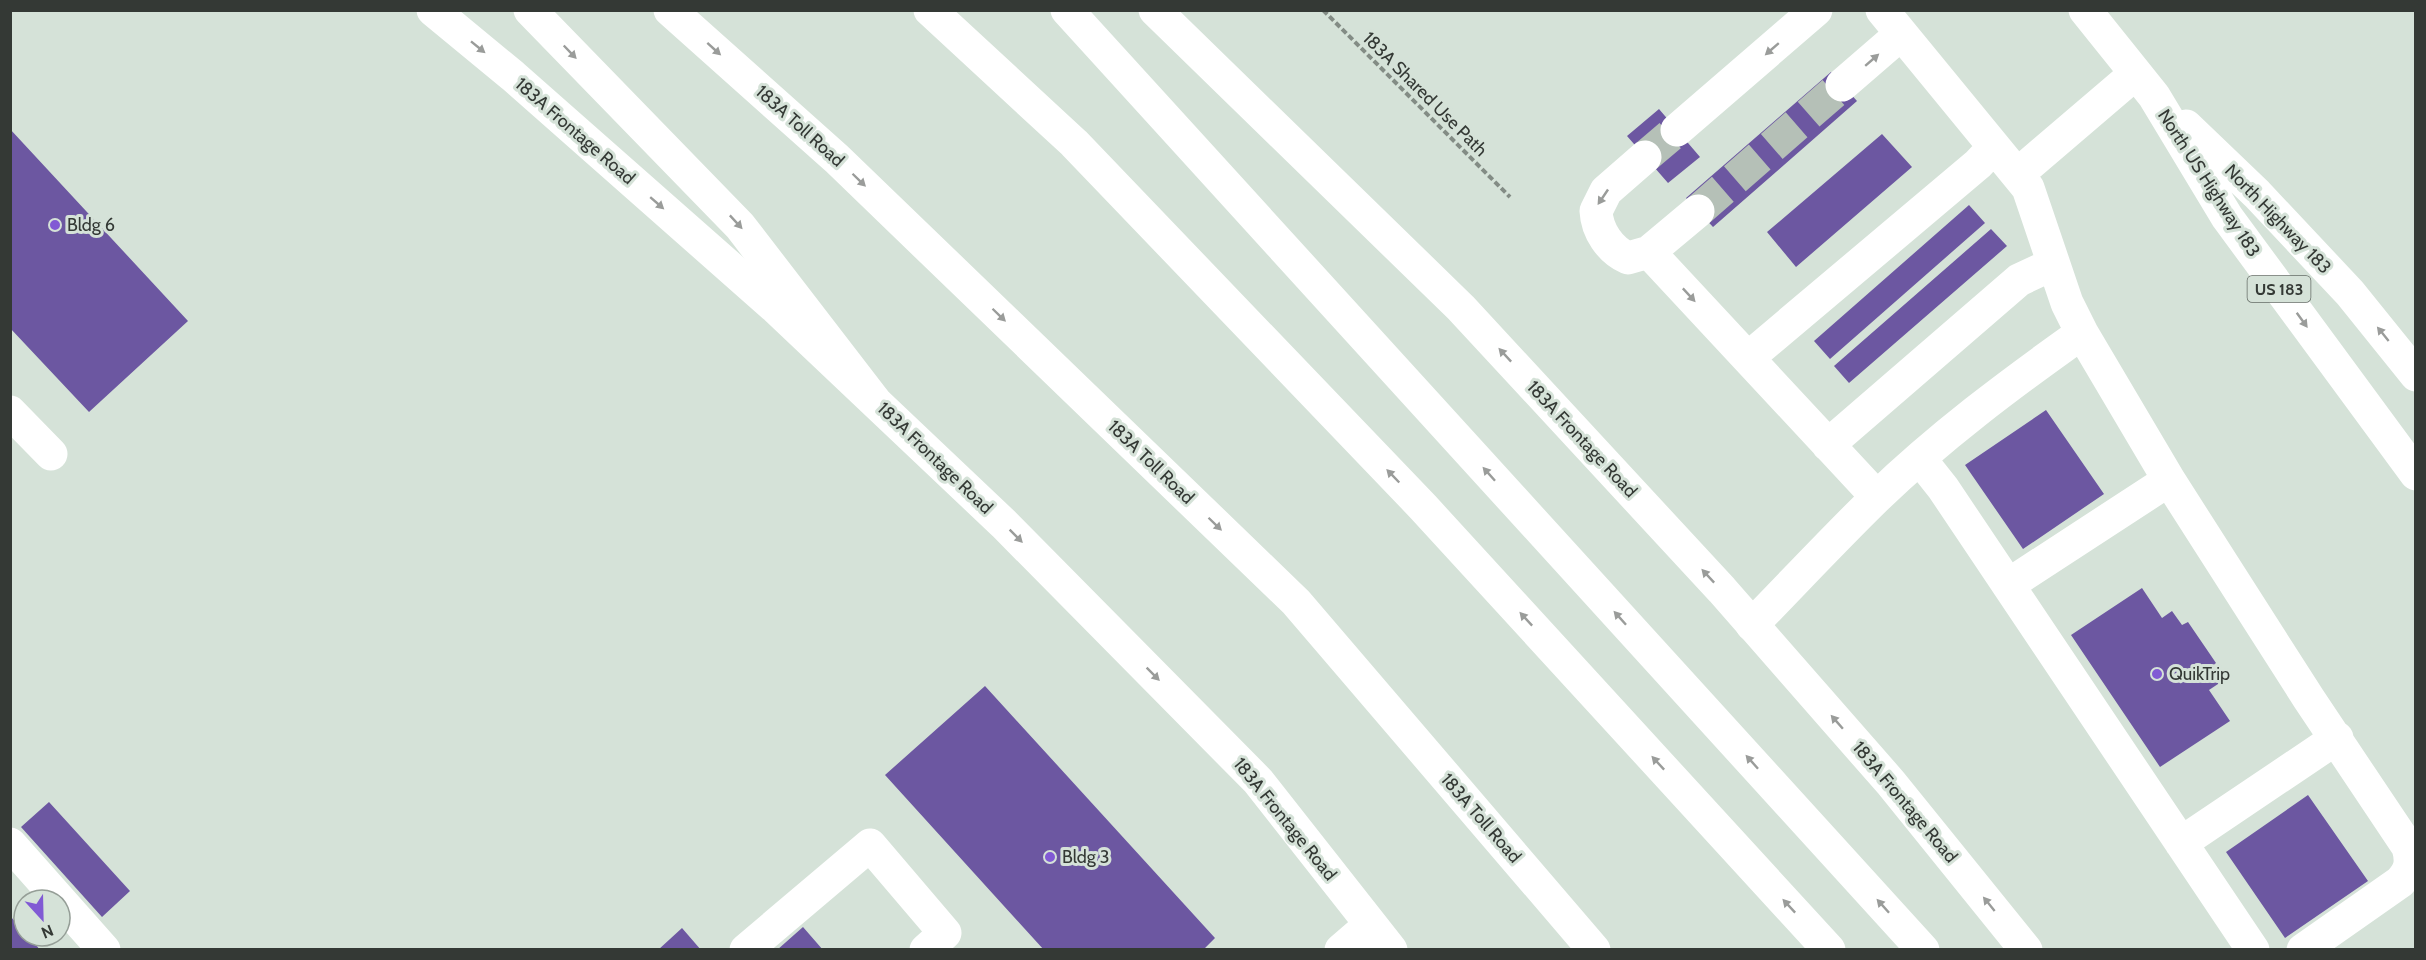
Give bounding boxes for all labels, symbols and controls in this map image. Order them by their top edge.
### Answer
street label: 183A Shared Use Path [1358,27,1492,161]
one-way arrow [471,41,486,53]
one-way arrow [706,42,721,55]
one-way arrow [1764,42,1780,55]
one-way arrow [563,45,577,59]
one-way arrow [1864,53,1880,66]
street label: 183A Frontage Road [511,73,639,189]
street label: 183A Toll Road [751,81,849,171]
street label: North US Highway 183 [2153,105,2265,261]
street label: North Highway 183 [2220,160,2336,278]
one-way arrow [851,173,866,187]
one-way arrow [1598,189,1609,205]
one-way arrow [650,196,665,210]
place label: Bldg 6 [67,214,115,236]
one-way arrow [729,214,743,229]
marker: Bldg 6 [48,218,62,232]
road number: US 183 [2248,276,2310,302]
one-way arrow [1682,287,1696,302]
one-way arrow [992,308,1006,322]
one-way arrow [2296,311,2308,327]
one-way arrow [2376,326,2389,342]
one-way arrow [1498,348,1512,363]
street label: 183A Frontage Road [1522,376,1642,502]
street label: 183A Frontage Road [873,397,997,519]
street label: 183A Toll Road [1103,415,1199,509]
one-way arrow [1483,467,1496,482]
one-way arrow [1387,469,1401,483]
one-way arrow [1207,517,1222,531]
one-way arrow [1008,528,1022,542]
one-way arrow [1701,568,1715,583]
one-way arrow [1614,611,1628,625]
one-way arrow [1520,612,1533,627]
place label: QuikTrip [2169,663,2230,685]
one-way arrow [1145,667,1159,681]
marker: QuikTrip [2150,667,2164,681]
one-way arrow [1831,715,1844,730]
street label: 183A Frontage Road [1848,737,1962,867]
street label: 183A Frontage Road [1229,753,1341,885]
one-way arrow [1651,755,1665,770]
one-way arrow [1746,755,1759,770]
street label: 183A Toll Road [1436,769,1526,867]
place label: Bldg 3 [1062,846,1110,868]
marker: Bldg 3 [1043,850,1057,864]
north arrow [12,888,72,948]
one-way arrow [1983,897,1996,912]
one-way arrow [1876,899,1890,914]
one-way arrow [1783,900,1797,914]
text: N [39,921,56,942]

